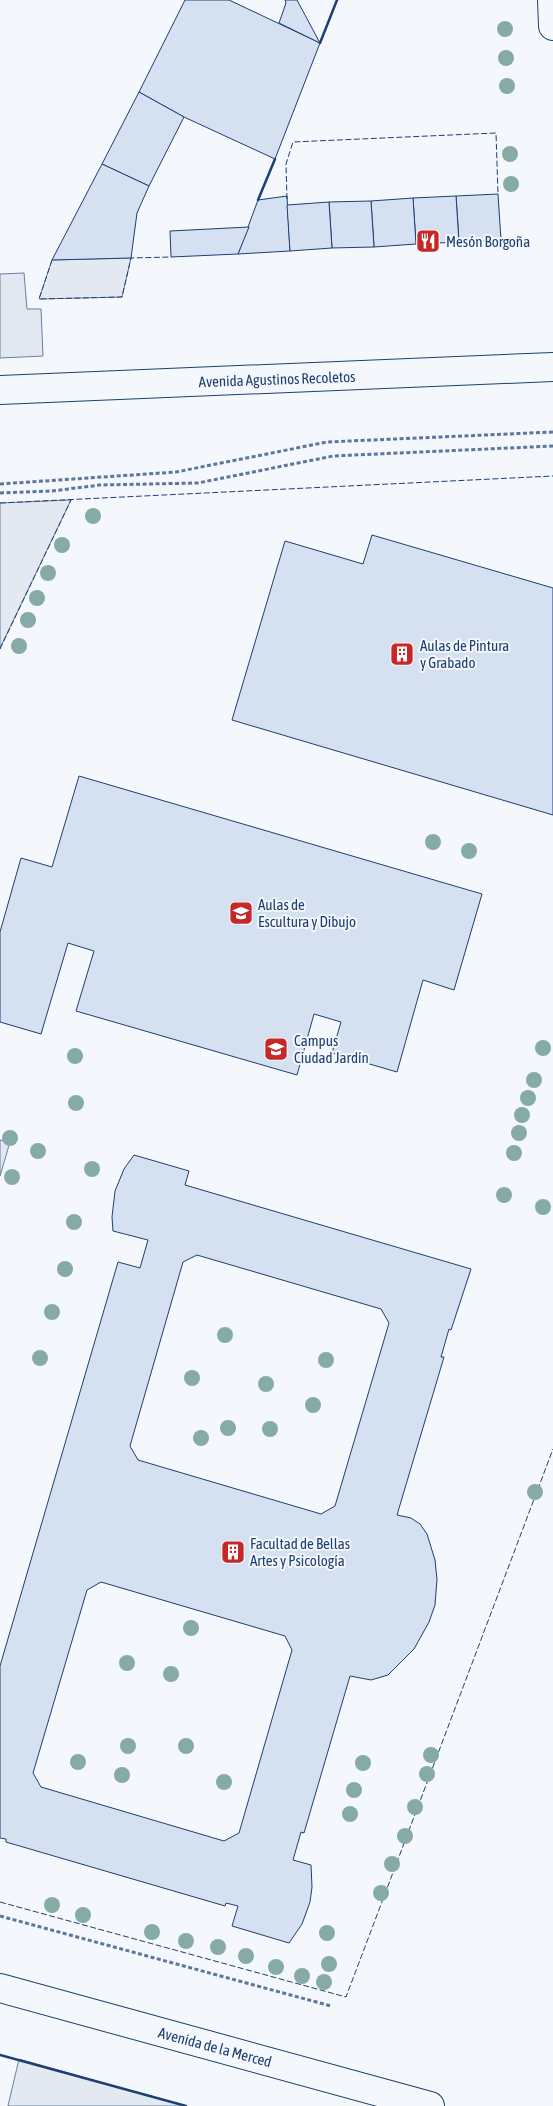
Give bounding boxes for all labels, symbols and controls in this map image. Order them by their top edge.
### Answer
restaurant icon: Mesón Borgoña [415,228,441,254]
place label: Mesón Borgoña [446,233,530,250]
street label: Avenida Agustinos Recoletos [198,368,356,390]
place label: Aulas de Pintura y Grabado [420,637,509,671]
building icon: Aulas de Pintura y Grabado [389,641,415,667]
place label: Aulas de Escultura y Dibujo [258,896,356,930]
school or university icon: Aulas de Escultura y Dibujo [228,900,254,926]
place label: Campus Ciudad Jardín [294,1032,369,1066]
school or university icon: Campus Ciudad Jardín [263,1036,289,1062]
place label: Facultad de Bellas Artes y Psicología [250,1535,350,1569]
building icon: Facultad de Bellas Artes y Psicología [220,1539,246,1565]
street label: Avenida de la Merced [156,2024,274,2070]

